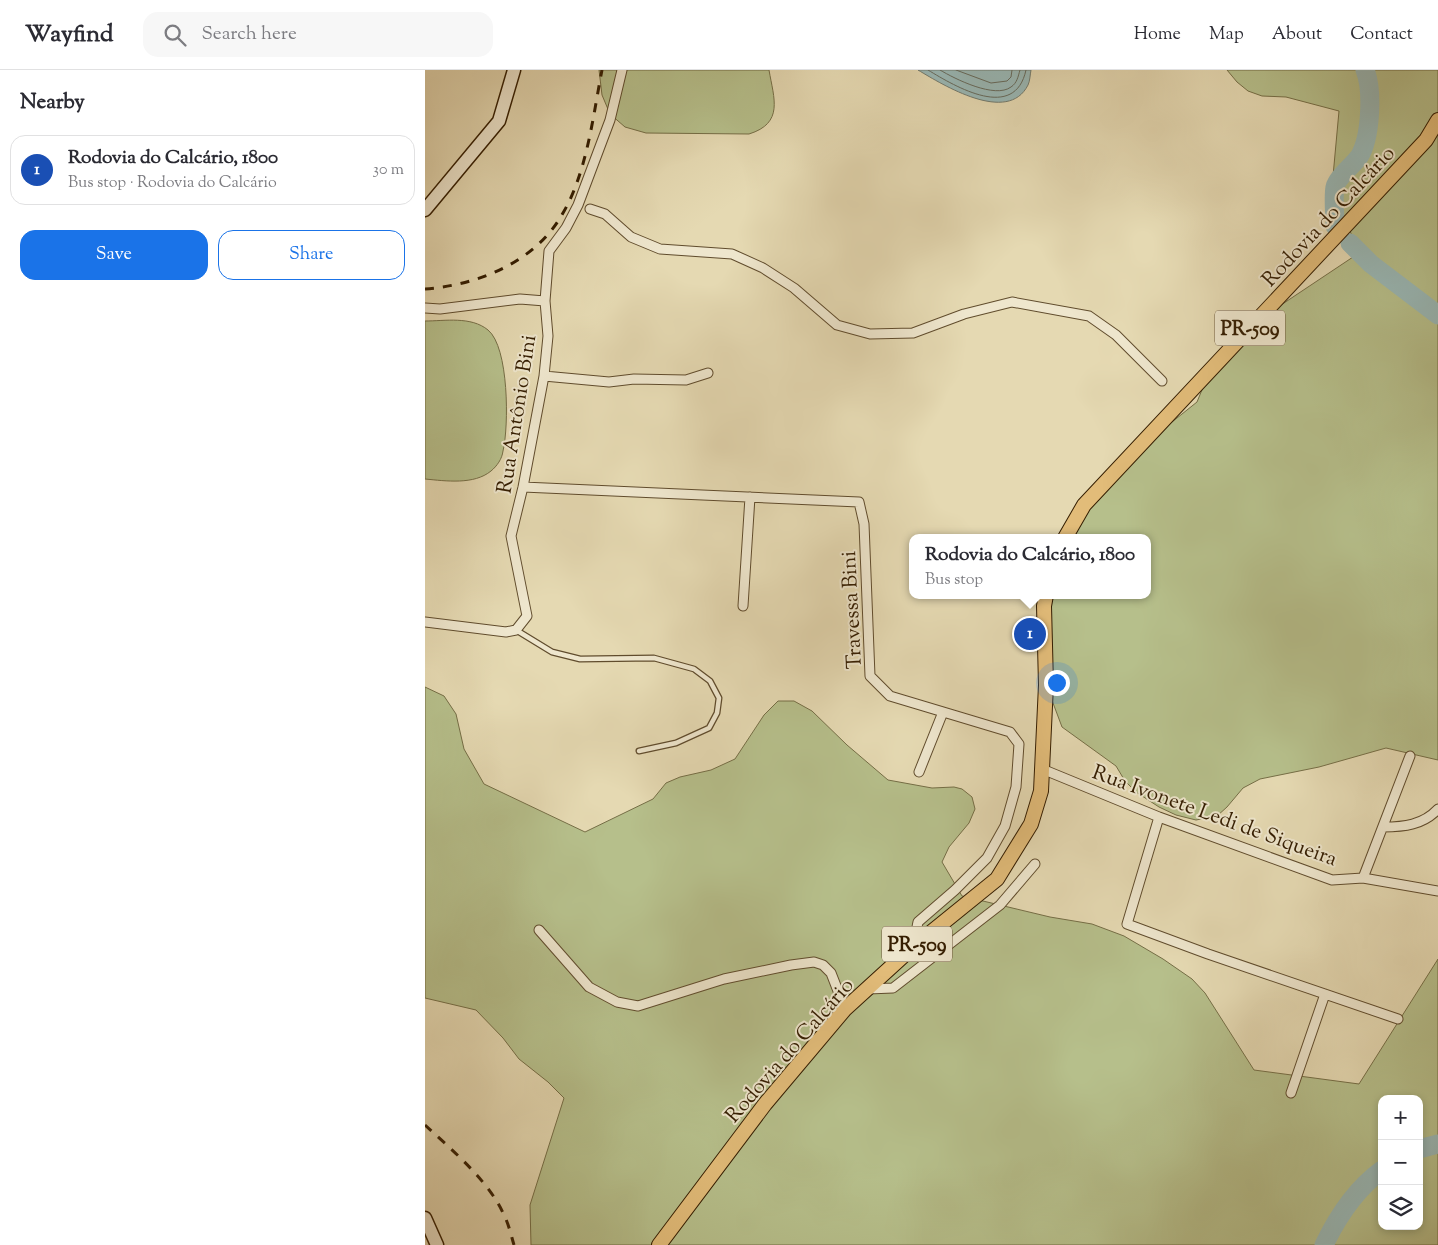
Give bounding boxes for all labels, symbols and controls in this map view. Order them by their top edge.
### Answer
search box [143,12,493,57]
text: Wayfind [25,18,113,52]
icon: search [161,21,189,49]
text: Search here [201,21,297,48]
text: Home [1134,22,1181,48]
text: Map [1209,22,1244,48]
text: About [1272,22,1322,48]
text: Contact [1350,22,1413,48]
text: Nearby [20,88,85,118]
street label: Rodovia do Calcário [1256,140,1403,295]
text: Rodovia do Calcário, 1800 [68,145,278,172]
text: 1 [34,159,40,182]
text: 30 m [373,159,404,182]
text: Bus stop · Rodovia do Calcário [68,172,277,195]
button: Save [20,230,208,280]
button: Share [218,230,405,280]
road number: PR-509 [1215,310,1285,346]
street label: Rua Antônio Bini [491,333,545,496]
popup [909,534,1151,599]
text: Rodovia do Calcário, 1800 [925,542,1135,569]
street label: Travessa Bini [835,550,871,670]
text: Bus stop [925,569,983,592]
pin: 1 [1014,615,1046,653]
your location [1044,670,1070,696]
street label: Rua Ivonete Ledi de Siqueira [1088,759,1341,875]
road number: PR-509 [882,926,952,962]
street label: Rodovia do Calcário [719,972,862,1130]
map controls [1378,1095,1423,1230]
button: + [1378,1095,1423,1140]
button: − [1378,1140,1423,1185]
button: layers [1378,1185,1423,1230]

